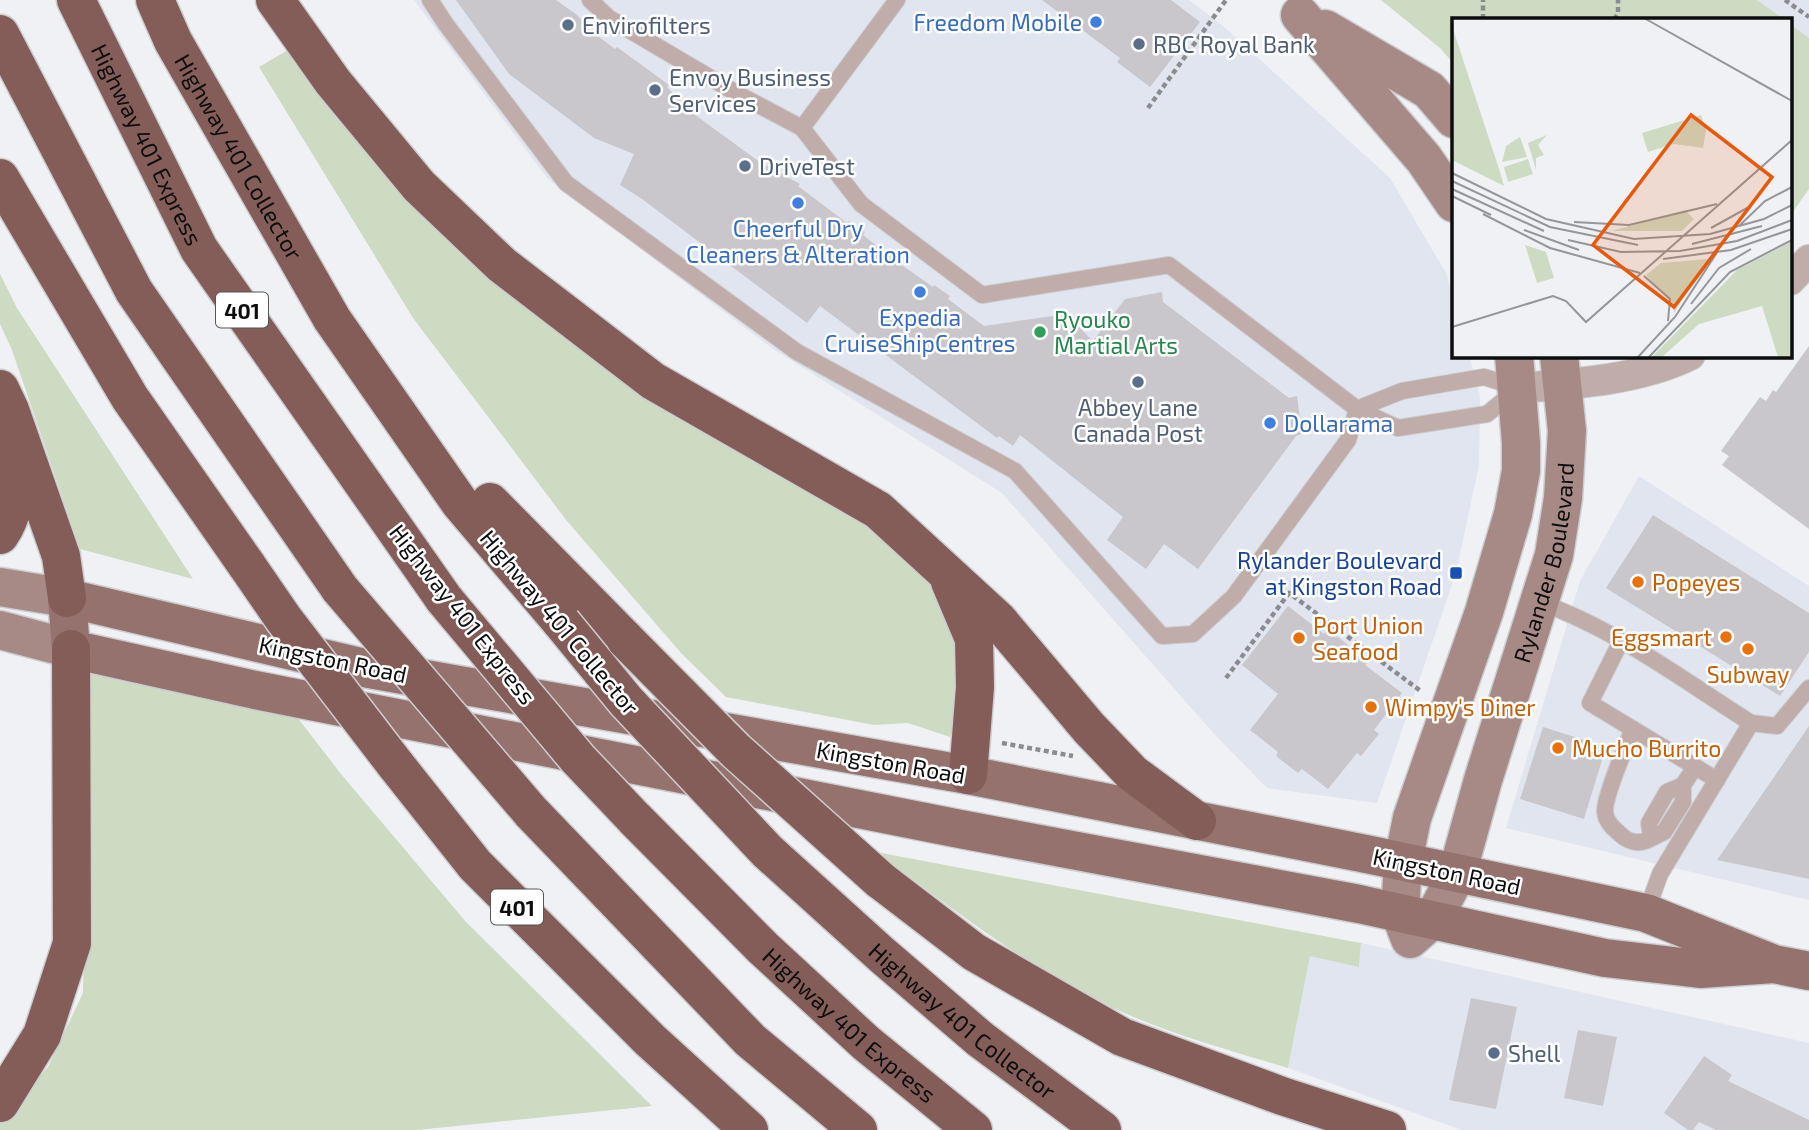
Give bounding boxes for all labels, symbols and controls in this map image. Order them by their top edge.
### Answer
place label: Freedom Mobile [914,8,1082,36]
place label: Envirofilters [582,11,711,39]
marker: Freedom Mobile [1088,14,1104,30]
marker: Envirofilters [560,17,576,33]
inset map [1452,18,1792,357]
place label: RBC Royal Bank [1153,30,1315,58]
marker: RBC Royal Bank [1131,36,1147,52]
street label: Highway 401 Express [86,39,209,250]
street label: Highway 401 Collector [169,49,309,265]
place label: Envoy Business Services [669,63,831,117]
marker: Envoy Business Services [647,82,663,98]
place label: DriveTest [759,152,855,180]
marker: DriveTest [737,158,753,174]
marker: Cheerful Dry Cleaners & Alteration [790,195,806,211]
place label: Cheerful Dry Cleaners & Alteration [686,214,910,268]
marker: Expedia CruiseShipCentres [912,284,928,300]
road number: 401 [216,292,268,328]
place label: Expedia CruiseShipCentres [824,303,1016,357]
place label: Ryouko Martial Arts [1054,305,1178,359]
marker: Ryouko Martial Arts [1032,324,1048,340]
marker: Abbey Lane Canada Post [1130,374,1146,390]
place label: Abbey Lane Canada Post [1073,393,1203,447]
place label: Dollarama [1284,409,1393,437]
marker: Dollarama [1262,415,1278,431]
street label: Rylander Boulevard [1507,462,1579,666]
street label: Highway 401 Express [384,518,542,710]
street label: Highway 401 Collector [475,524,645,720]
place label: Rylander Boulevard at Kingston Road [1237,546,1442,600]
marker: Rylander Boulevard at Kingston Road [1448,565,1464,581]
place label: Popeyes [1652,568,1740,596]
marker: Popeyes [1630,574,1646,590]
place label: Port Union Seafood [1313,611,1423,665]
place label: Eggsmart [1611,623,1712,651]
marker: Eggsmart [1718,629,1734,645]
street label: Kingston Road [256,630,410,688]
marker: Port Union Seafood [1291,630,1307,646]
marker: Subway [1740,641,1756,657]
place label: Subway [1707,660,1789,688]
place label: Wimpy's Diner [1385,693,1536,721]
marker: Wimpy's Diner [1363,699,1379,715]
place label: Mucho Burrito [1572,734,1721,762]
street label: Kingston Road [814,735,968,789]
marker: Mucho Burrito [1550,740,1566,756]
street label: Kingston Road [1370,842,1524,900]
road number: 401 [491,890,543,925]
street label: Highway 401 Collector [863,936,1061,1105]
street label: Highway 401 Express [757,941,942,1108]
place label: Shell [1508,1039,1560,1067]
marker: Shell [1486,1045,1502,1061]

